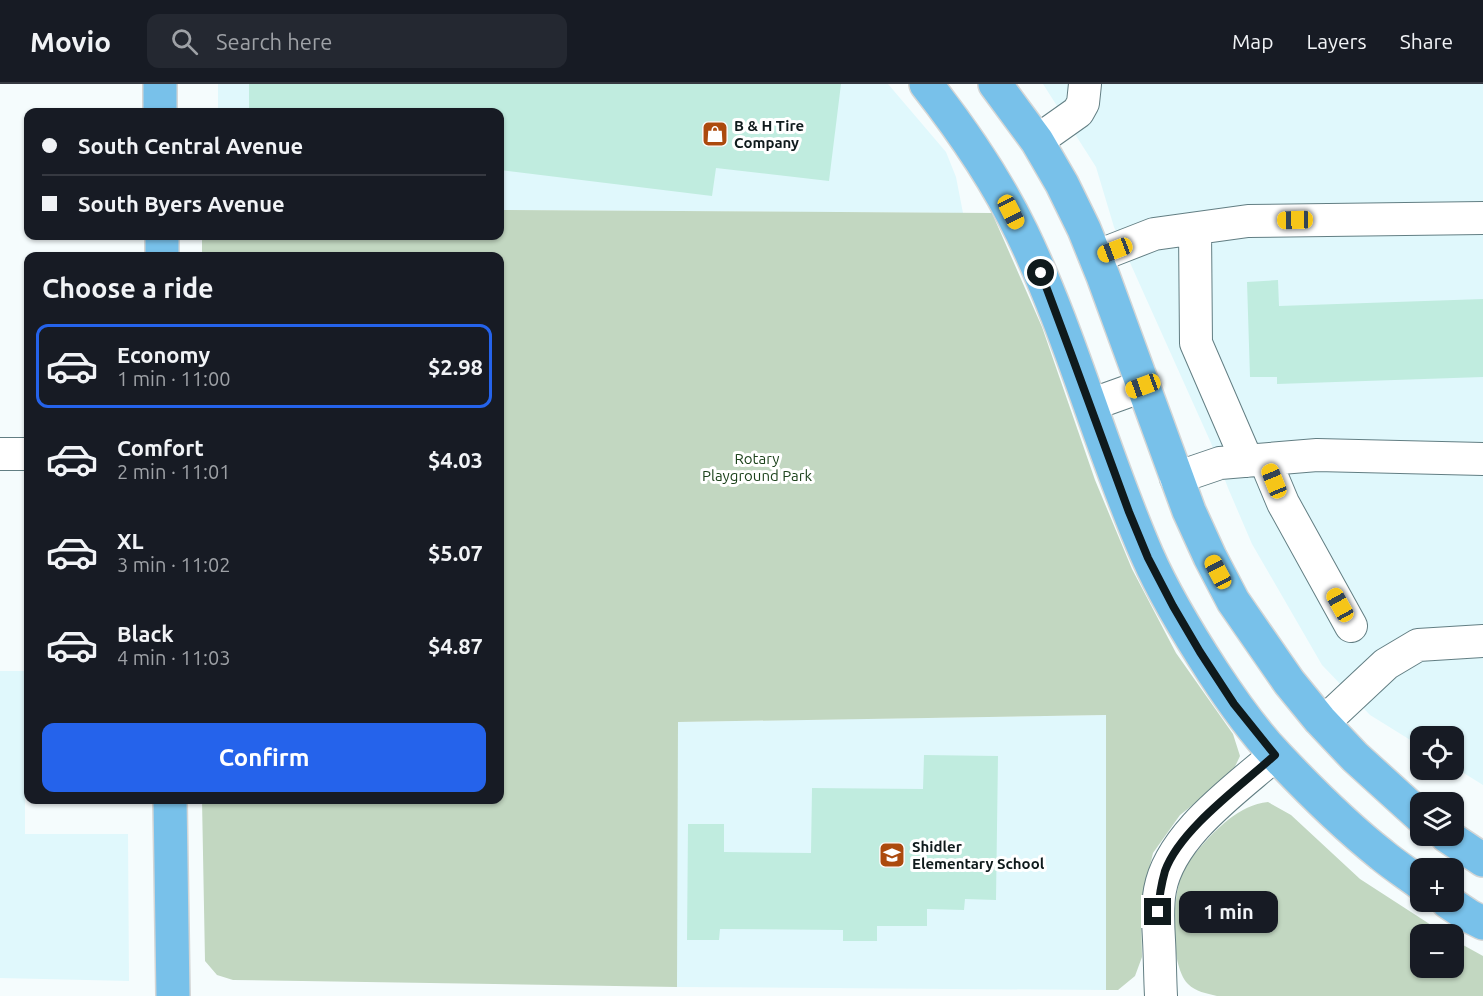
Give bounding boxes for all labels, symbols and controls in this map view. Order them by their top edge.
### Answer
search box [147,14,567,68]
icon: search [168,25,201,58]
text: Movio [30,26,111,57]
text: Search here [216,29,332,54]
text: Map [1232,29,1273,53]
text: Layers [1306,29,1367,53]
text: Share [1400,29,1453,53]
place label: B & H Tire Company [734,117,804,151]
shop icon: B & H Tire Company [700,119,730,149]
text: South Central Avenue [78,133,303,158]
text: South Byers Avenue [78,191,285,216]
car [995,192,1027,232]
car [1277,211,1313,229]
car [1095,235,1135,265]
route start [1027,259,1054,286]
text: Choose a ride [42,273,214,303]
icon: car [45,339,99,393]
text: Economy [117,342,210,367]
text: $2.98 [428,354,483,379]
text: 1 min · 11:00 [117,367,231,390]
car [1123,371,1163,401]
icon: car [45,432,99,486]
text: Comfort [117,435,204,460]
text: $4.03 [428,447,483,472]
park label: Rotary Playground Park [702,450,812,484]
text: 2 min · 11:01 [117,460,231,483]
car [1259,461,1289,501]
icon: car [45,525,99,579]
text: XL [117,528,144,553]
text: $5.07 [428,540,483,565]
car [1202,552,1234,592]
text: 3 min · 11:02 [117,553,231,576]
car [1323,585,1357,625]
icon: car [45,618,99,672]
text: Black [117,621,174,646]
text: $4.87 [428,633,483,658]
text: 4 min · 11:03 [117,646,231,669]
button: Confirm [42,723,486,792]
map controls [1410,726,1464,978]
button: locate [1410,726,1464,780]
button: layers [1410,792,1464,846]
place label: Shidler Elementary School [912,838,1045,872]
school or university icon: Shidler Elementary School [877,840,907,870]
button: + [1410,858,1464,912]
callout: 1 min [1179,891,1278,933]
route end [1144,898,1171,925]
text: 1 min [1203,900,1254,923]
button: − [1410,924,1464,978]

